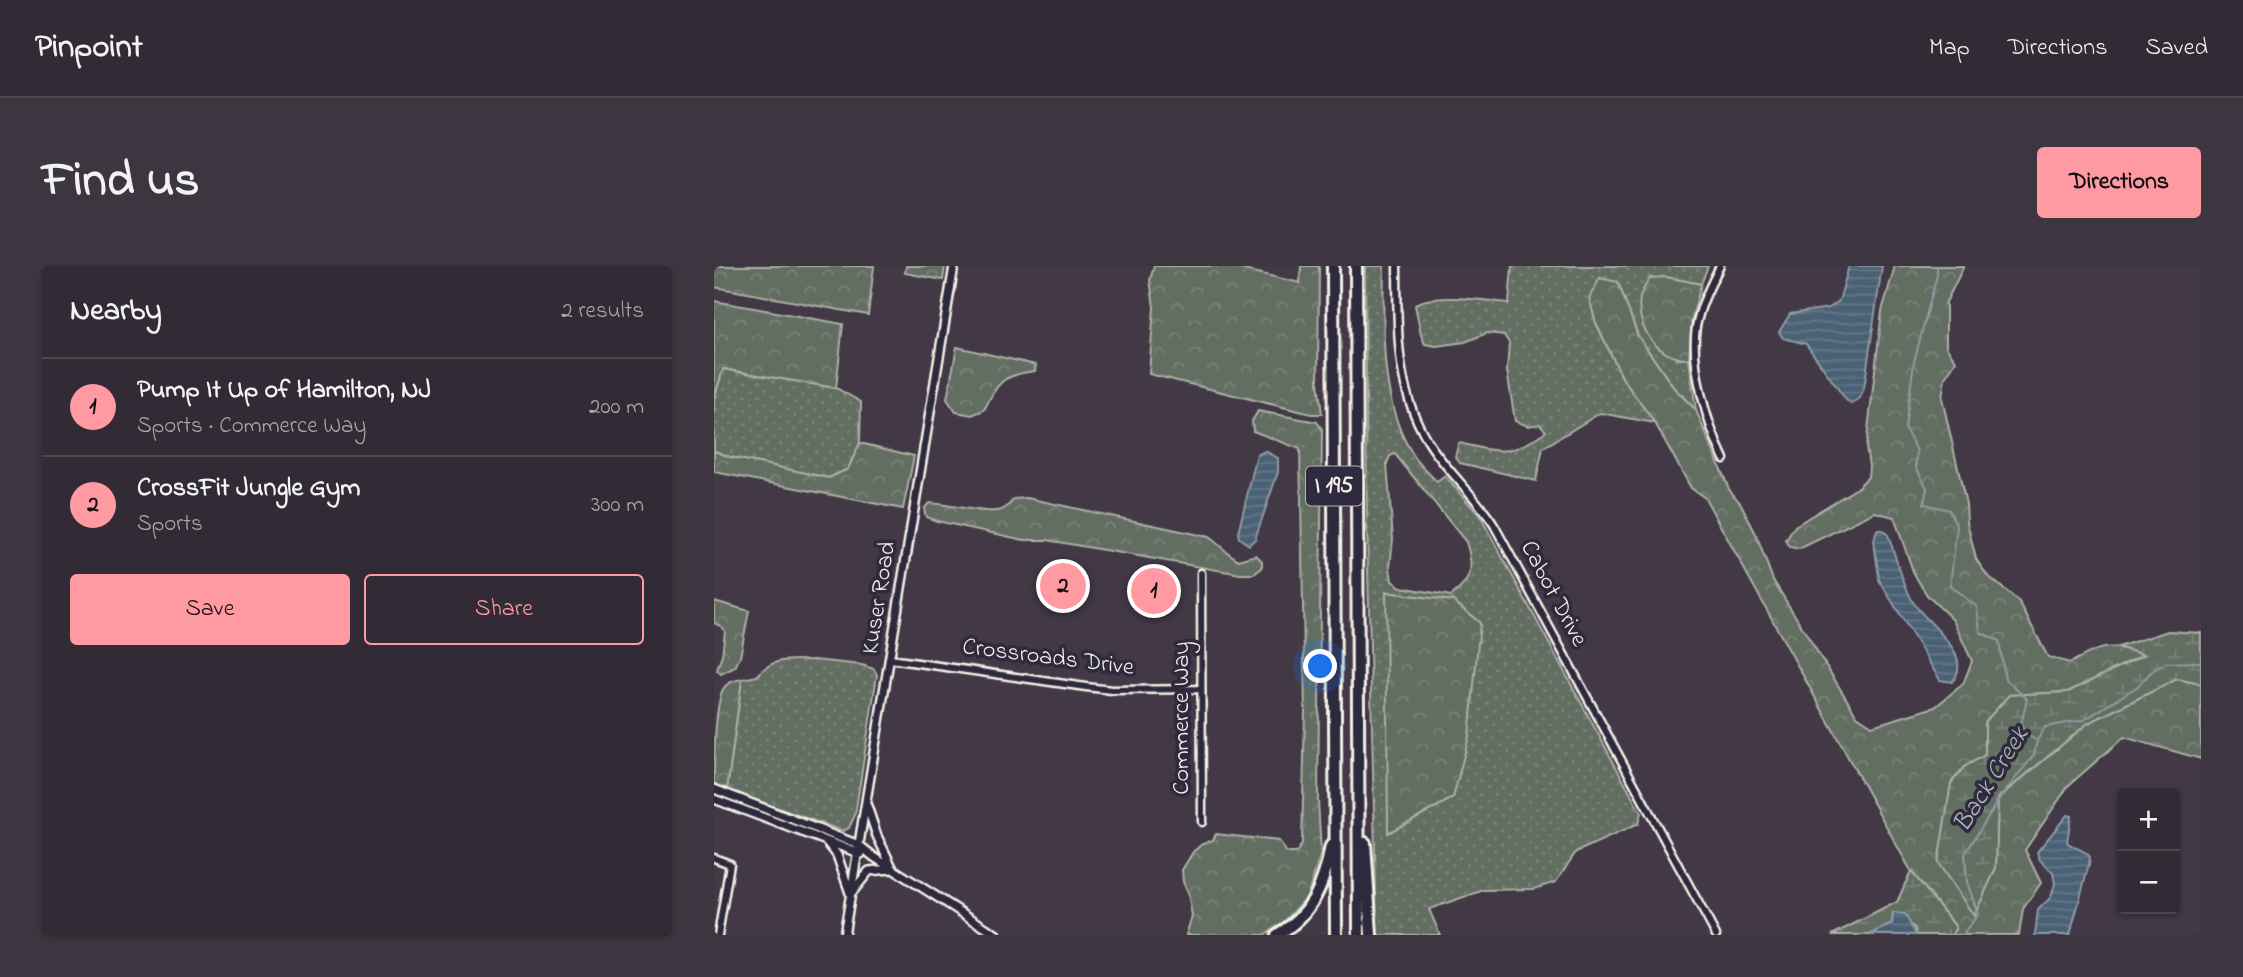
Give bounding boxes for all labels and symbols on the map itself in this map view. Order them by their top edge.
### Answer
road number: I 195 [1306,466,1362,506]
street label: Cabot Drive [1510,535,1596,653]
street label: Kuser Road [854,539,906,657]
pin: 2 [1040,560,1086,612]
pin: 1 [1131,565,1177,617]
street label: Crossroads Drive [960,630,1136,686]
street label: Commerce Way [1165,641,1201,795]
your location [1303,649,1337,683]
water label: Back Creek [1945,719,2040,840]

